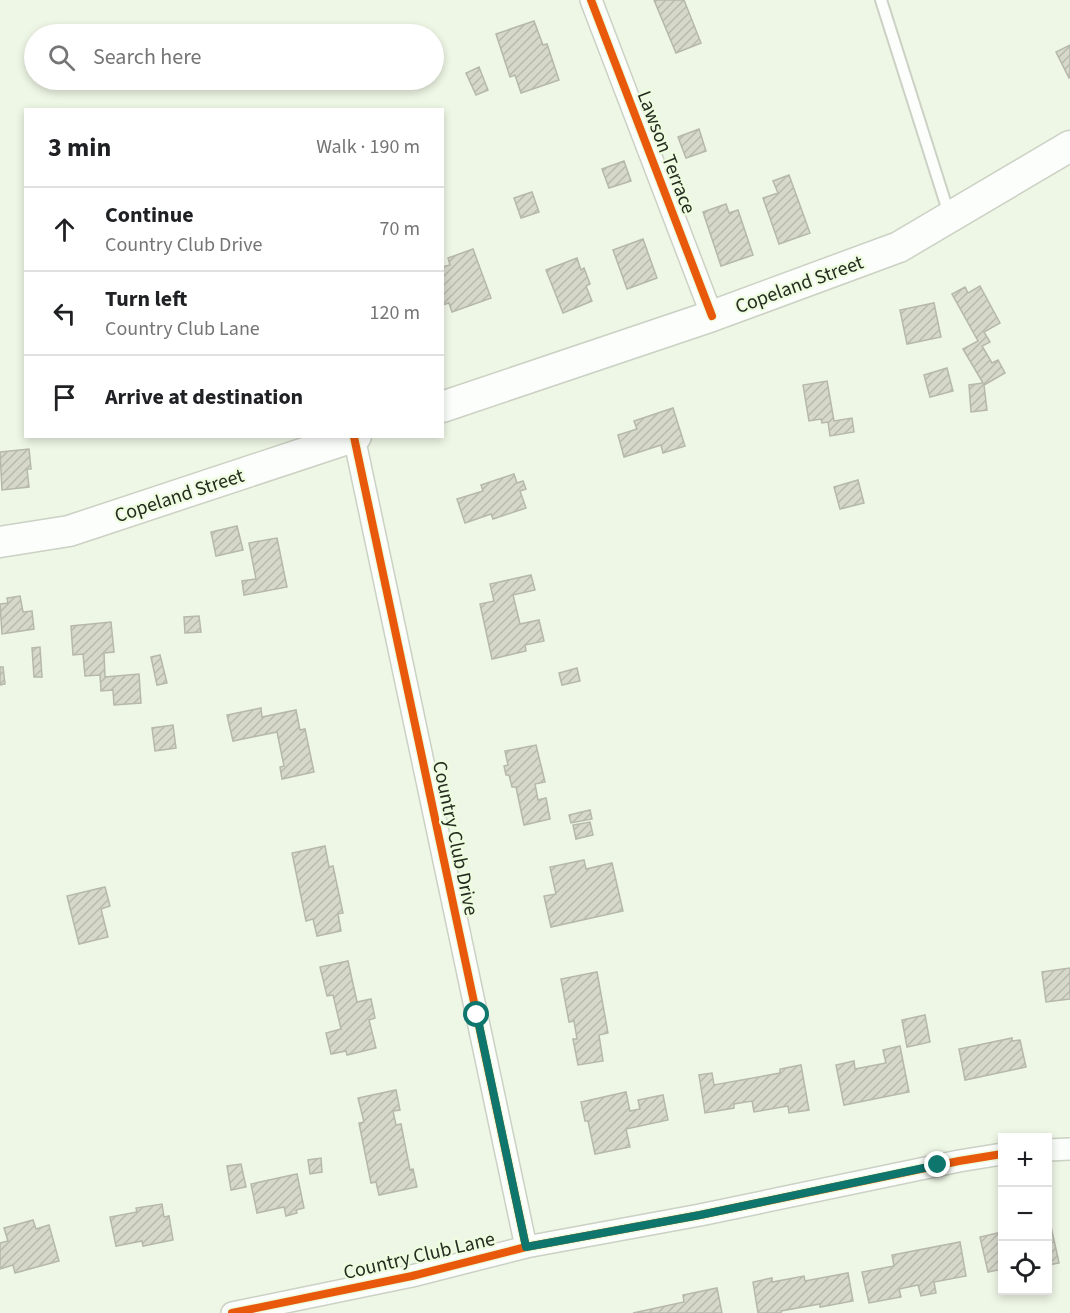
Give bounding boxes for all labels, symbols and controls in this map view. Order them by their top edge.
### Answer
search box [24,24,444,90]
icon: search [45,41,78,74]
text: Search here [93,41,201,73]
street label: Lawson Terrace [630,87,702,218]
text: 3 min [48,129,111,166]
text: Walk · 190 m [316,133,420,161]
text: Continue [105,199,194,231]
icon: ahead [48,213,81,246]
text: 70 m [380,215,420,243]
text: Country Club Drive [105,231,262,259]
street label: Copeland Street [731,249,868,321]
text: Turn left [105,283,187,315]
icon: left [48,297,81,330]
text: 120 m [370,299,420,327]
text: Country Club Lane [105,315,260,343]
icon: arrive [48,381,81,414]
text: Arrive at destination [105,381,303,413]
street label: Copeland Street [111,462,248,530]
street label: Country Club Drive [425,758,485,918]
route start [463,1001,489,1027]
map controls [998,1133,1052,1295]
button: + [998,1133,1052,1187]
route end [924,1151,950,1177]
button: − [998,1187,1052,1241]
street label: Country Club Lane [341,1225,498,1287]
button: locate [998,1241,1052,1295]

